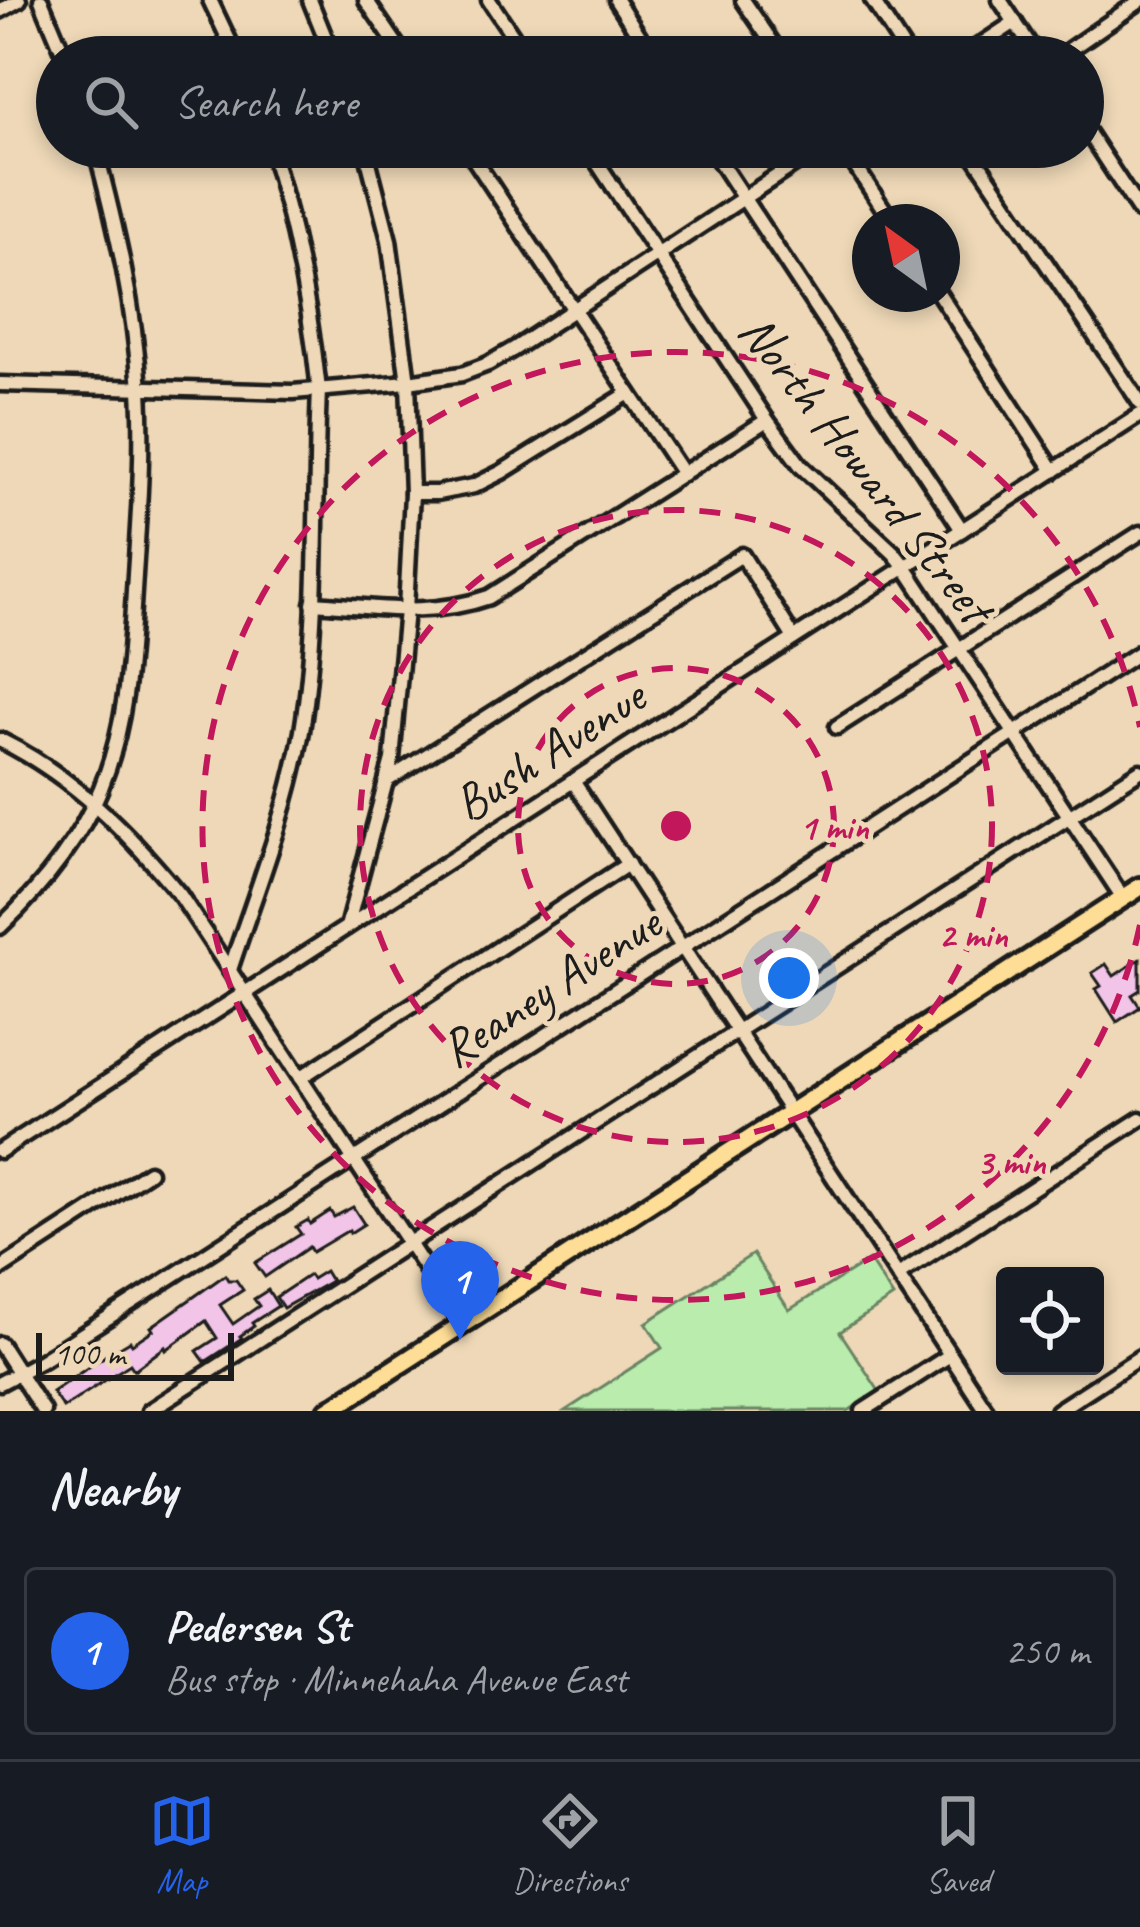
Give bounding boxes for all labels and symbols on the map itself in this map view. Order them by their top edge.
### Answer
north arrow [852,204,960,312]
street label: North Howard Street [725,300,1010,640]
street label: Bush Avenue [441,663,660,836]
text: 1 min [800,804,870,850]
centre of rings [655,805,697,847]
street label: Reaney Avenue [427,889,675,1081]
text: 2 min [939,912,1009,958]
your location [759,948,819,1008]
text: 3 min [977,1139,1047,1185]
pin: 1 [421,1241,499,1340]
scale bar [36,1327,234,1380]

